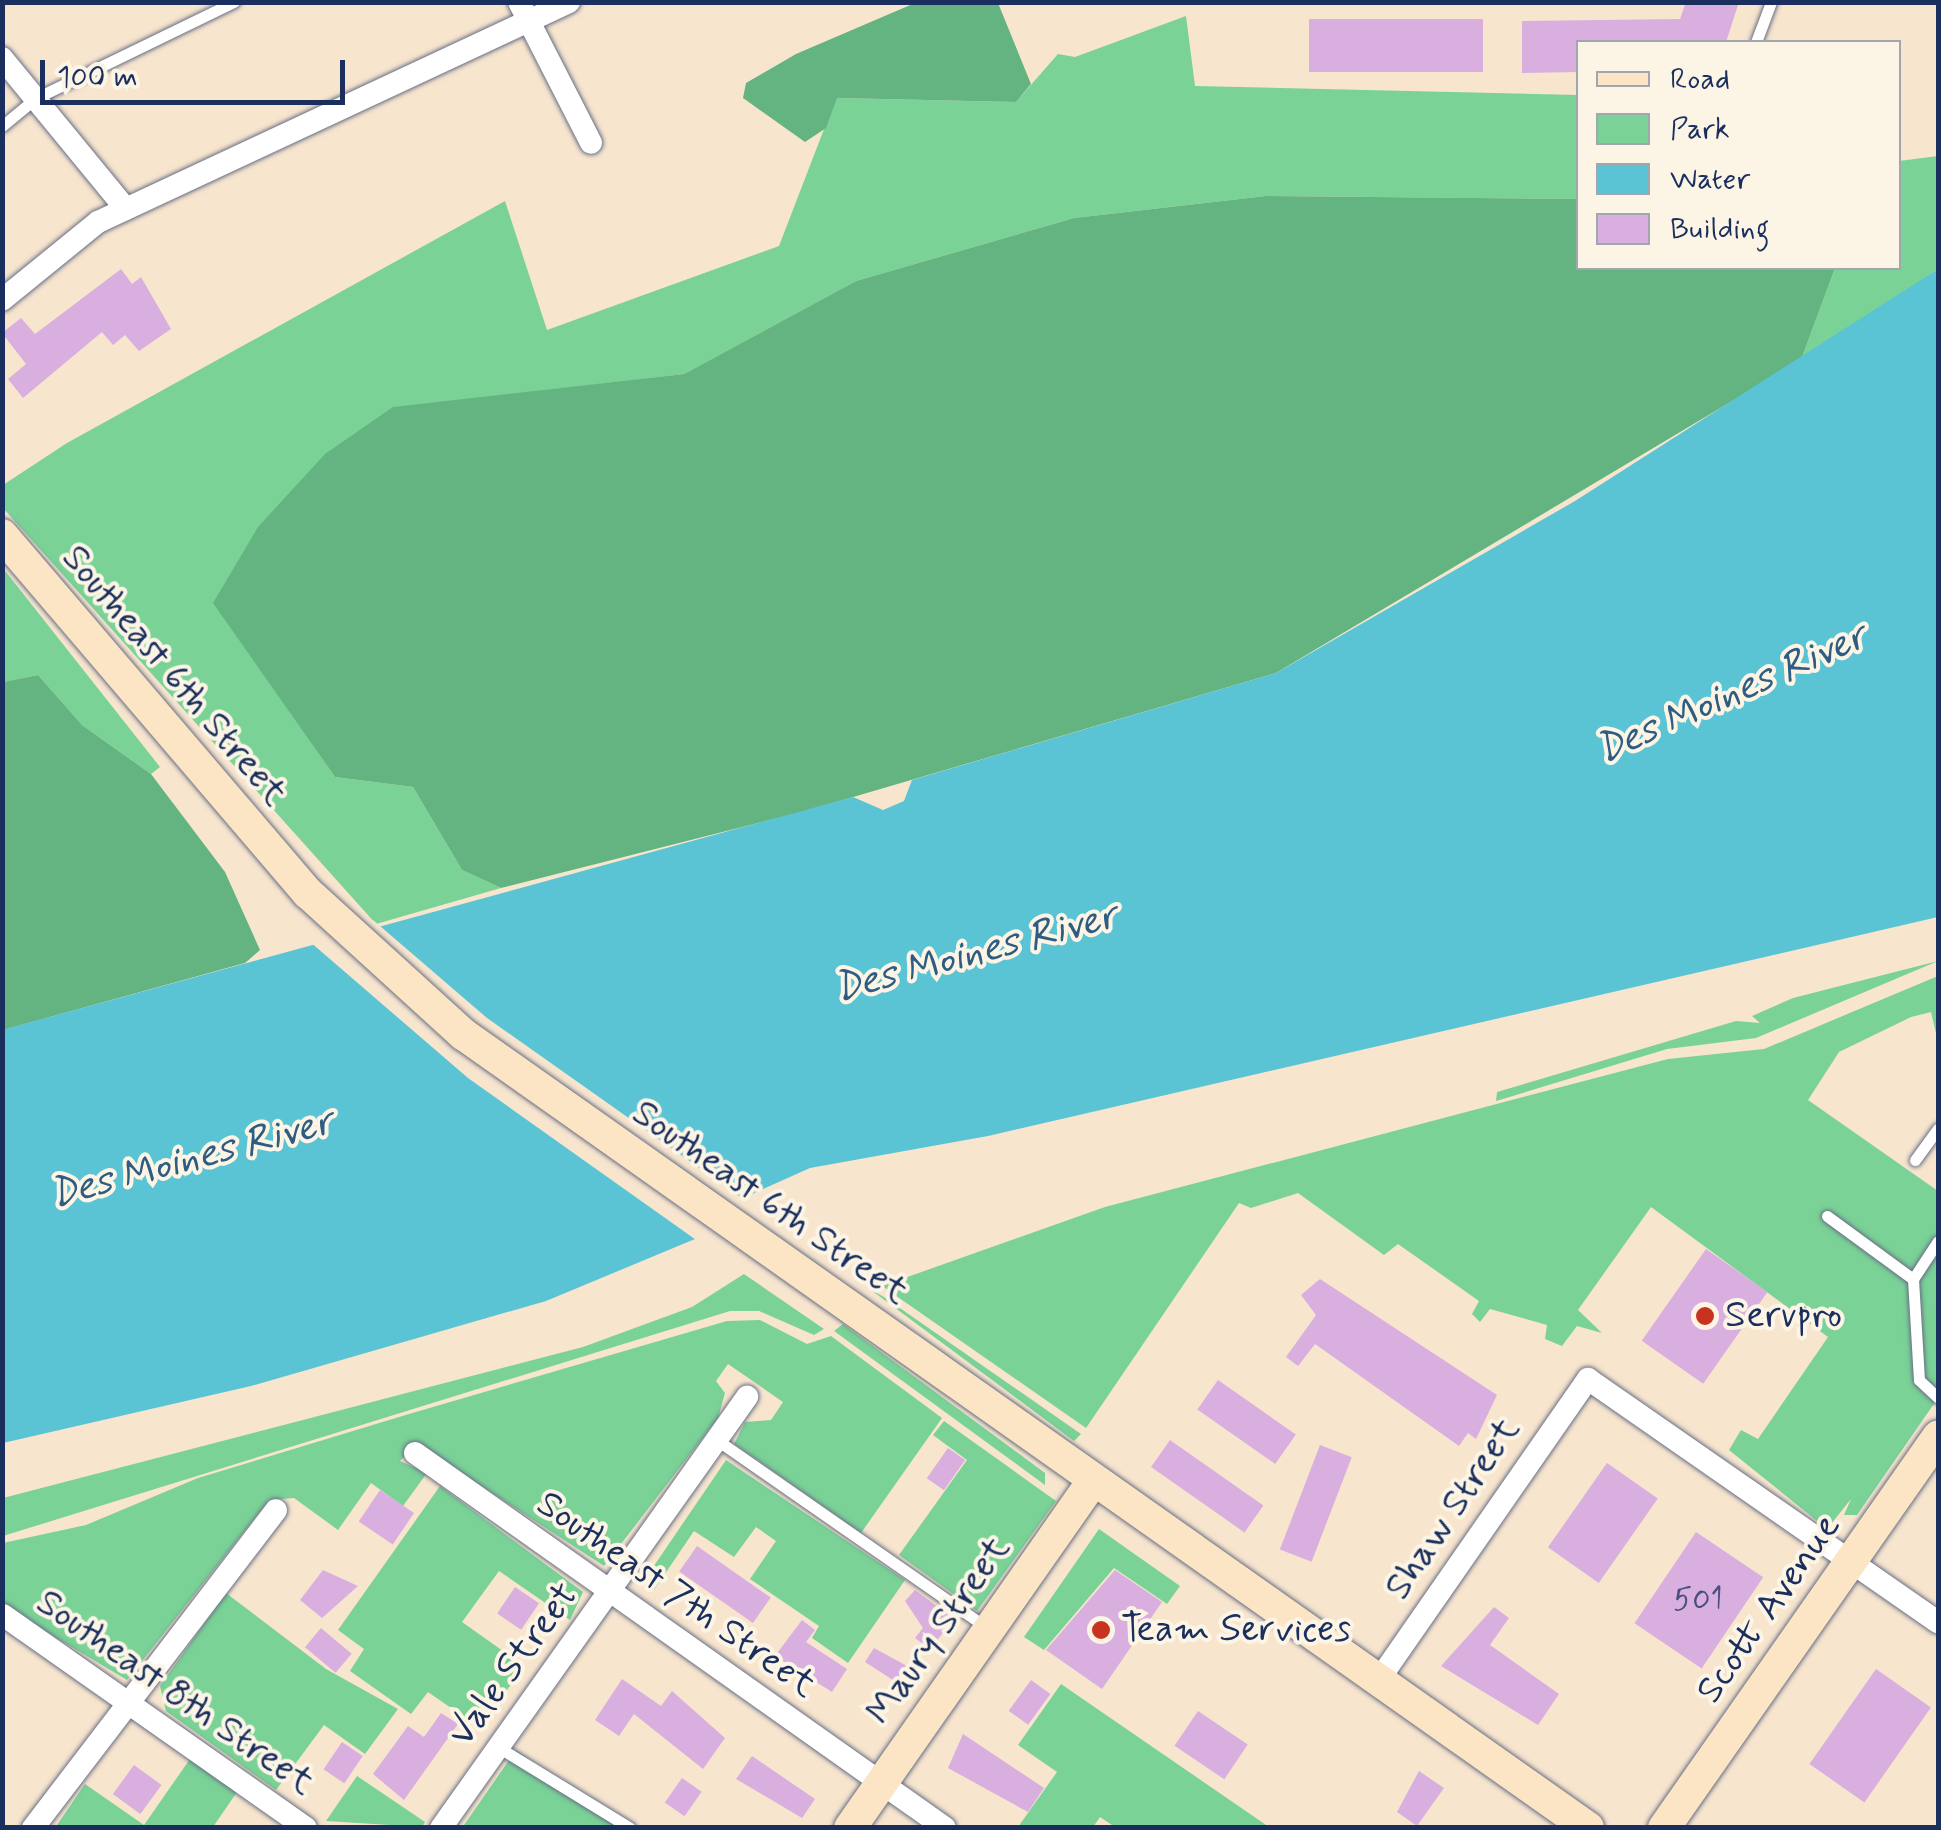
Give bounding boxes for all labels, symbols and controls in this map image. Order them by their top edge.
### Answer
scale bar [45,40,350,102]
legend [1576,40,1901,270]
text: 100 m [57,58,138,97]
text: Road [1670,60,1730,99]
text: Park [1670,110,1730,149]
text: Water [1670,160,1750,199]
text: Building [1670,210,1769,249]
street label: Southeast 6th Street [51,536,297,816]
water label: Des Moines River [1588,613,1874,775]
water label: Des Moines River [828,892,1122,1014]
street label: Southeast 6th Street [623,1091,917,1315]
water label: Des Moines River [44,1098,338,1220]
place label: Servpro [1725,1293,1842,1339]
marker: Servpro [1694,1305,1716,1327]
street label: Shaw Street [1376,1409,1530,1609]
street label: Southeast 7th Street [528,1482,824,1708]
street label: Scott Avenue [1687,1506,1851,1712]
street label: Maury Street [857,1528,1021,1734]
street label: Vale Street [440,1575,588,1755]
street label: Southeast 8th Street [27,1580,323,1806]
house number: 501 [1673,1581,1723,1619]
place label: Team Services [1121,1607,1351,1653]
marker: Team Services [1090,1619,1112,1641]

